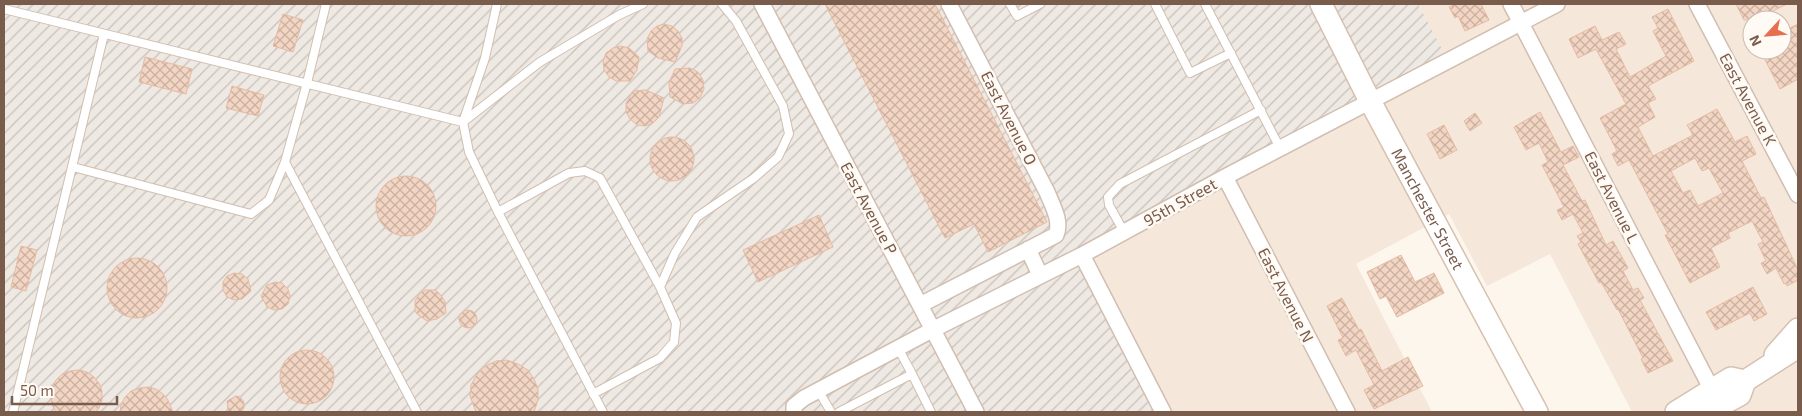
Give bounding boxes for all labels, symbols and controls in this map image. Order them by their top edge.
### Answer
north arrow [1742,10,1792,60]
text: N [1745,33,1765,49]
street label: East Avenue K [1716,49,1781,149]
street label: East Avenue O [978,68,1041,168]
street label: Manchester Street [1388,145,1469,272]
street label: East Avenue L [1581,148,1644,246]
street label: East Avenue P [837,158,902,257]
street label: 95th Street [1140,174,1220,230]
street label: East Avenue N [1254,244,1318,345]
scale bar [12,374,118,406]
text: 50 m [20,381,54,399]

